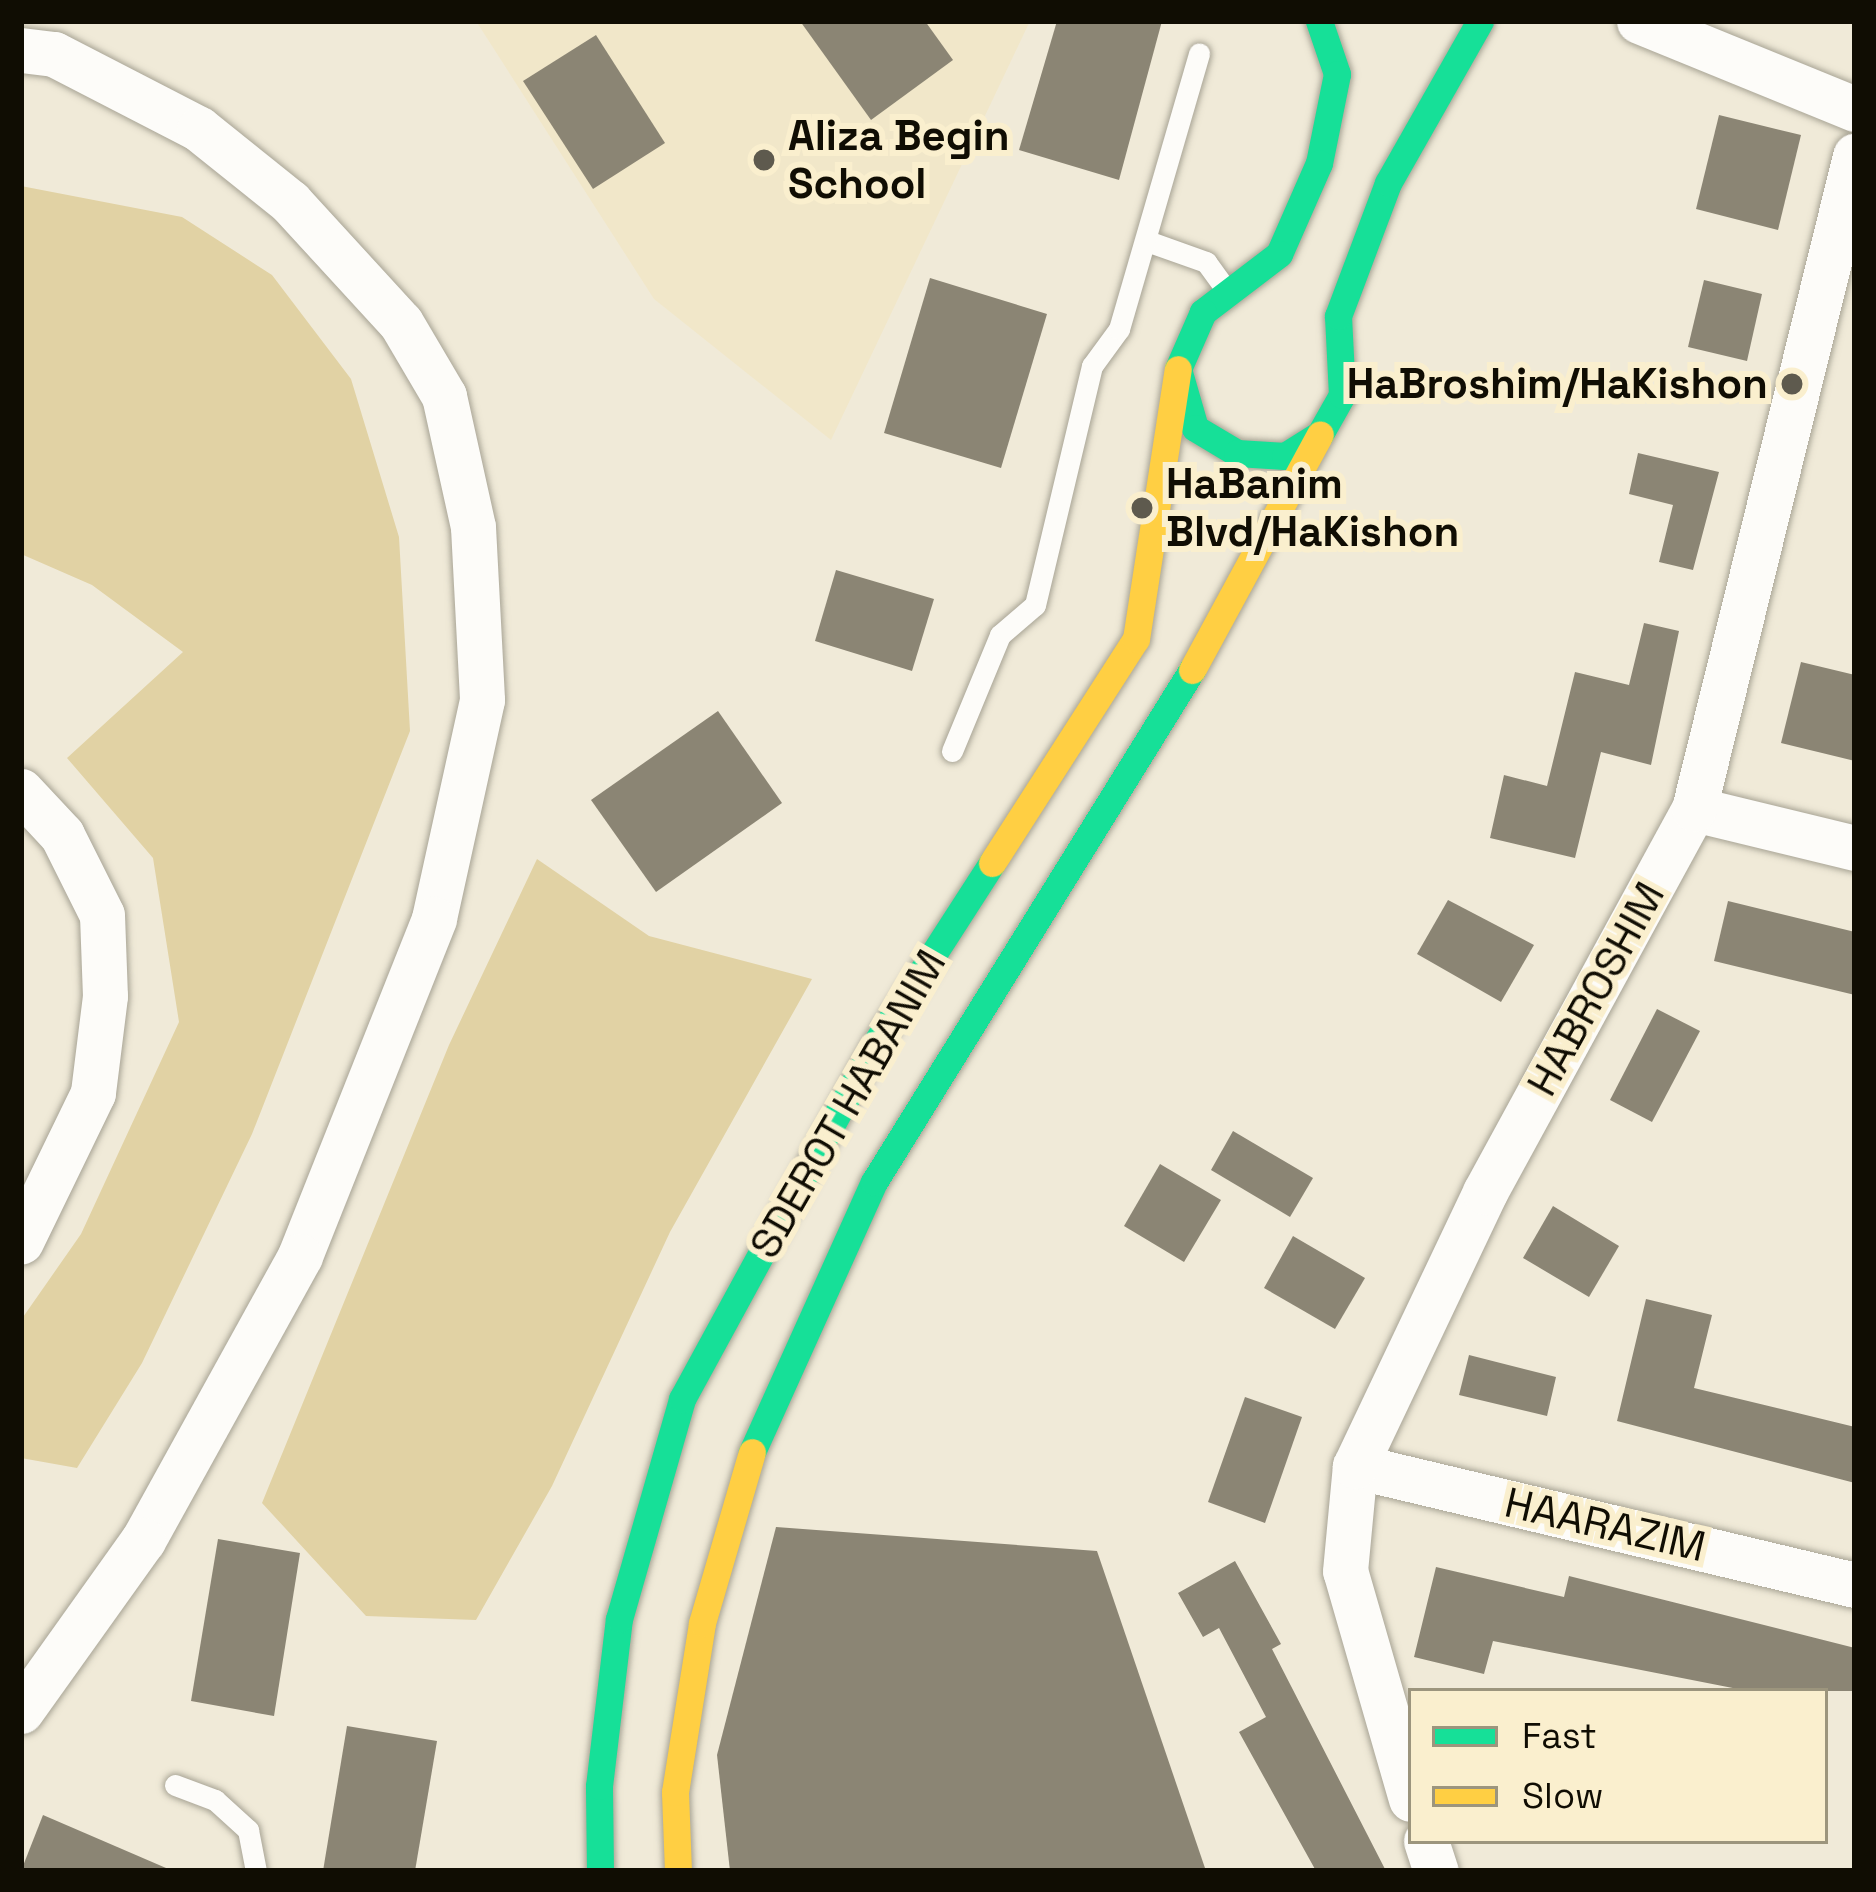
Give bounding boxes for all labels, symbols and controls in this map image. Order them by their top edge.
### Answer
place label: Aliza Begin School [788,111,1010,210]
marker: Aliza Begin School [751,147,777,173]
place label: HaBroshim/HaKishon [1347,359,1768,409]
marker: HaBroshim/HaKishon [1779,371,1805,397]
place label: HaBanim Blvd/HaKishon [1166,459,1459,558]
marker: HaBanim Blvd/HaKishon [1129,495,1155,521]
street label: HABROSHIM [1517,873,1675,1105]
street label: SDEROT HABANIM [739,941,957,1267]
street label: HAARAZIM [1500,1477,1710,1573]
legend [1408,1688,1828,1844]
text: Fast [1522,1713,1597,1759]
text: Slow [1522,1773,1604,1819]

